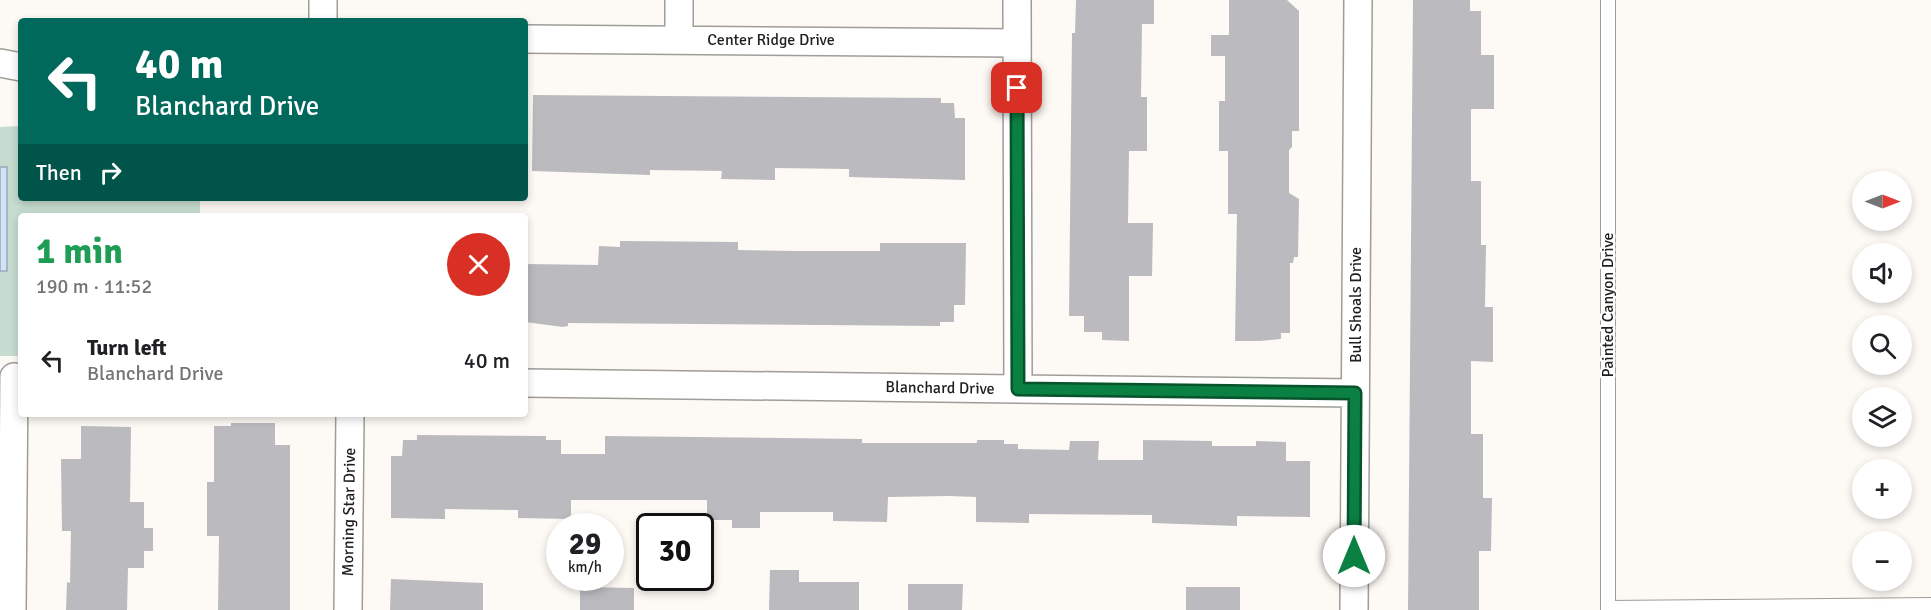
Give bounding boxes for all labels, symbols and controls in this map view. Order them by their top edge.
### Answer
street label: Center Ridge Drive [707,30,835,50]
text: 40 m [135,39,224,90]
icon: left [36,42,114,120]
pin [991,62,1042,113]
icon: arrive [1000,71,1033,104]
text: Blanchard Drive [135,90,319,123]
icon: right [94,156,127,189]
text: Then [36,159,82,186]
north arrow [1852,171,1912,231]
map controls [1852,171,1912,591]
text: 1 min [36,229,123,274]
street label: Painted Canyon Drive [1598,232,1618,378]
button: close [447,233,510,296]
button: sound [1852,243,1912,303]
street label: Bull Shoals Drive [1346,247,1366,363]
text: 190 m · 11:52 [36,274,152,299]
button: search [1852,315,1912,375]
text: Turn left [87,334,167,361]
icon: left [36,344,69,377]
text: 40 m [464,347,510,374]
text: Blanchard Drive [87,361,223,386]
street label: Blanchard Drive [885,377,995,399]
button: layers [1852,387,1912,447]
street label: Morning Star Drive [338,447,360,577]
button: + [1852,459,1912,519]
speed limit sign: 30 [636,513,714,591]
position arrow [1322,524,1386,588]
text: 29 [569,526,601,563]
button: − [1852,531,1912,591]
text: km/h [568,558,602,576]

